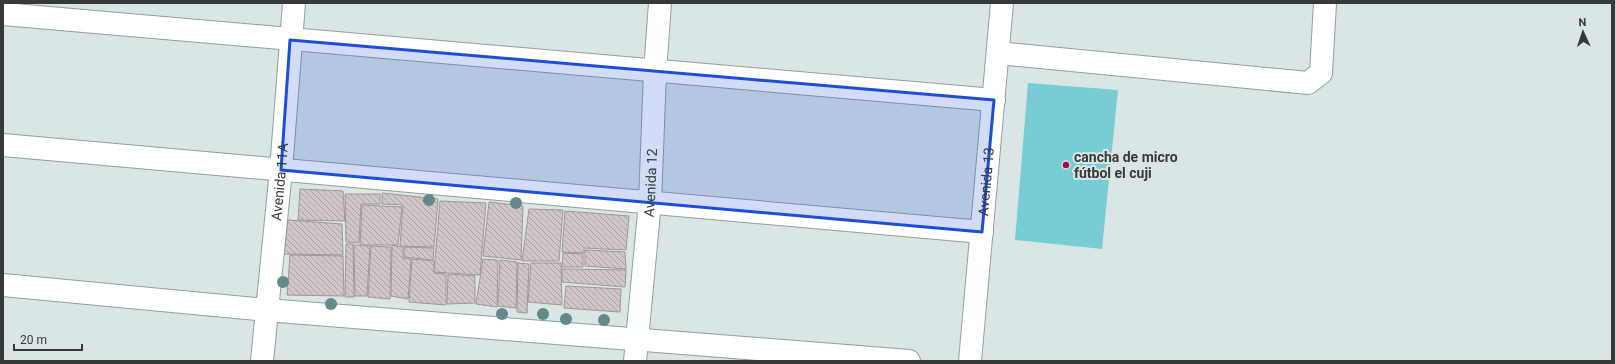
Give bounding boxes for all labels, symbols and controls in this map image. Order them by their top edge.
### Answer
north arrow [1563,12,1603,52]
text: N [1578,16,1587,29]
street label: Avenida 11A [268,142,291,221]
street label: Avenida 13 [975,147,997,217]
street label: Avenida 12 [641,148,660,218]
place label: cancha de micro fútbol el cuji [1074,149,1178,181]
marker: cancha de micro fútbol el cuji [1061,160,1071,170]
scale bar [14,326,82,352]
text: 20 m [20,333,47,347]

